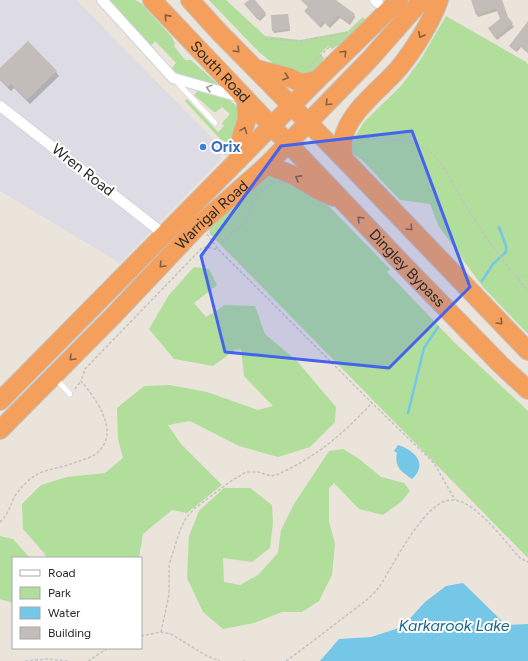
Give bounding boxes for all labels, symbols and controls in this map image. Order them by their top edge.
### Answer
one-way arrow [164,14,171,21]
one-way arrow [419,31,426,38]
street label: South Road [187,37,254,107]
one-way arrow [232,45,240,53]
one-way arrow [339,50,347,58]
one-way arrow [282,72,289,81]
one-way arrow [205,84,212,93]
one-way arrow [325,98,333,106]
one-way arrow [240,127,248,134]
place label: Orix [211,138,240,156]
street label: Wren Road [48,140,118,200]
marker: Orix [198,142,208,152]
one-way arrow [295,176,302,183]
street label: Warrigal Road [172,177,252,253]
one-way arrow [357,216,365,224]
one-way arrow [405,223,413,231]
street label: Dingley Bypass [365,225,449,311]
one-way arrow [159,260,167,268]
one-way arrow [495,317,502,325]
one-way arrow [69,353,77,361]
legend [12,557,142,649]
text: Road [48,566,76,580]
text: Park [48,586,71,600]
text: Water [48,606,80,620]
water label: Karkarook Lake [398,616,510,635]
text: Building [48,626,91,640]

